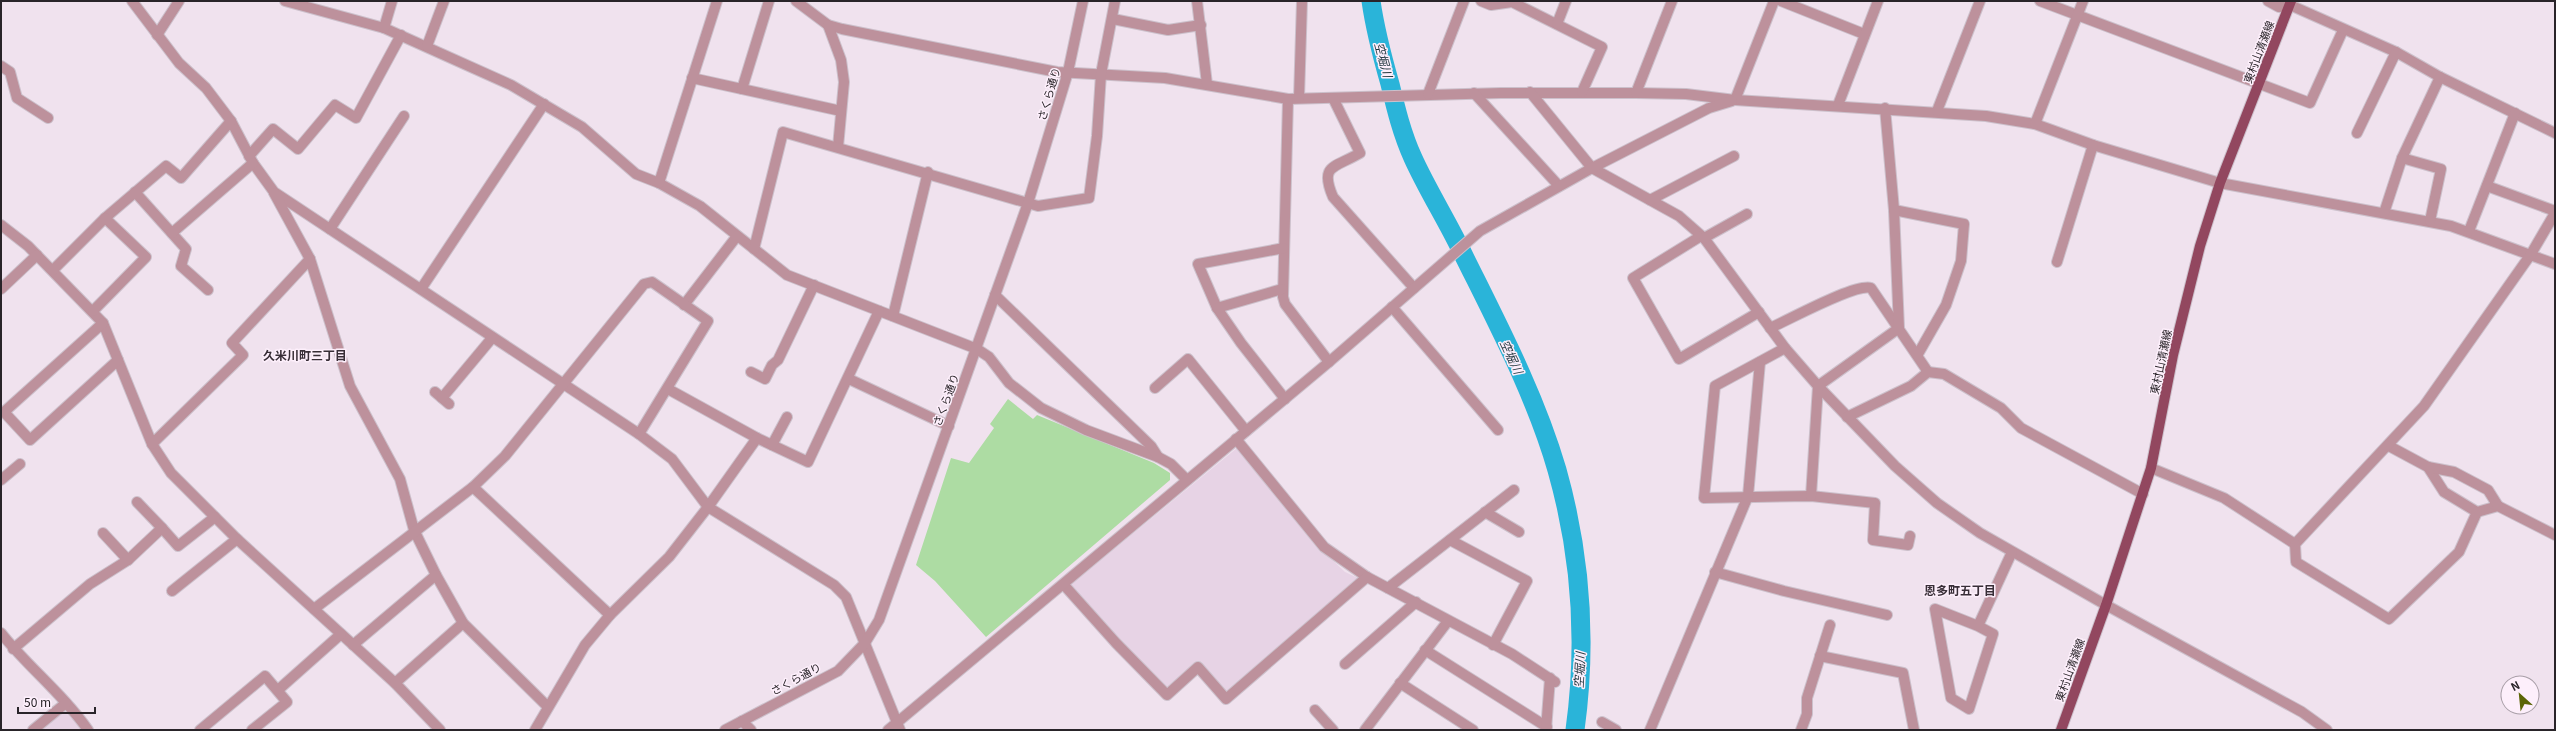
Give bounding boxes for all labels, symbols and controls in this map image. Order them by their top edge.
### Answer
street label: 東村山清瀬線 [2239,18,2277,85]
water label: 空堀川 [1372,40,1398,81]
street label: さくら通り [1033,65,1063,122]
street label: 東村山清瀬線 [2145,328,2175,396]
water label: 空堀川 [1497,336,1529,378]
district label: 久米川町三丁目 [263,346,347,363]
street label: さくら通り [928,371,962,428]
district label: 恩多町五丁目 [1924,581,1996,598]
street label: 東村山清瀬線 [2050,636,2088,703]
water label: 空堀川 [1569,650,1588,688]
street label: さくら通り [767,658,824,698]
north arrow [2500,675,2540,715]
text: N [2508,676,2522,694]
scale bar [18,689,95,715]
text: 50 m [24,693,51,710]

